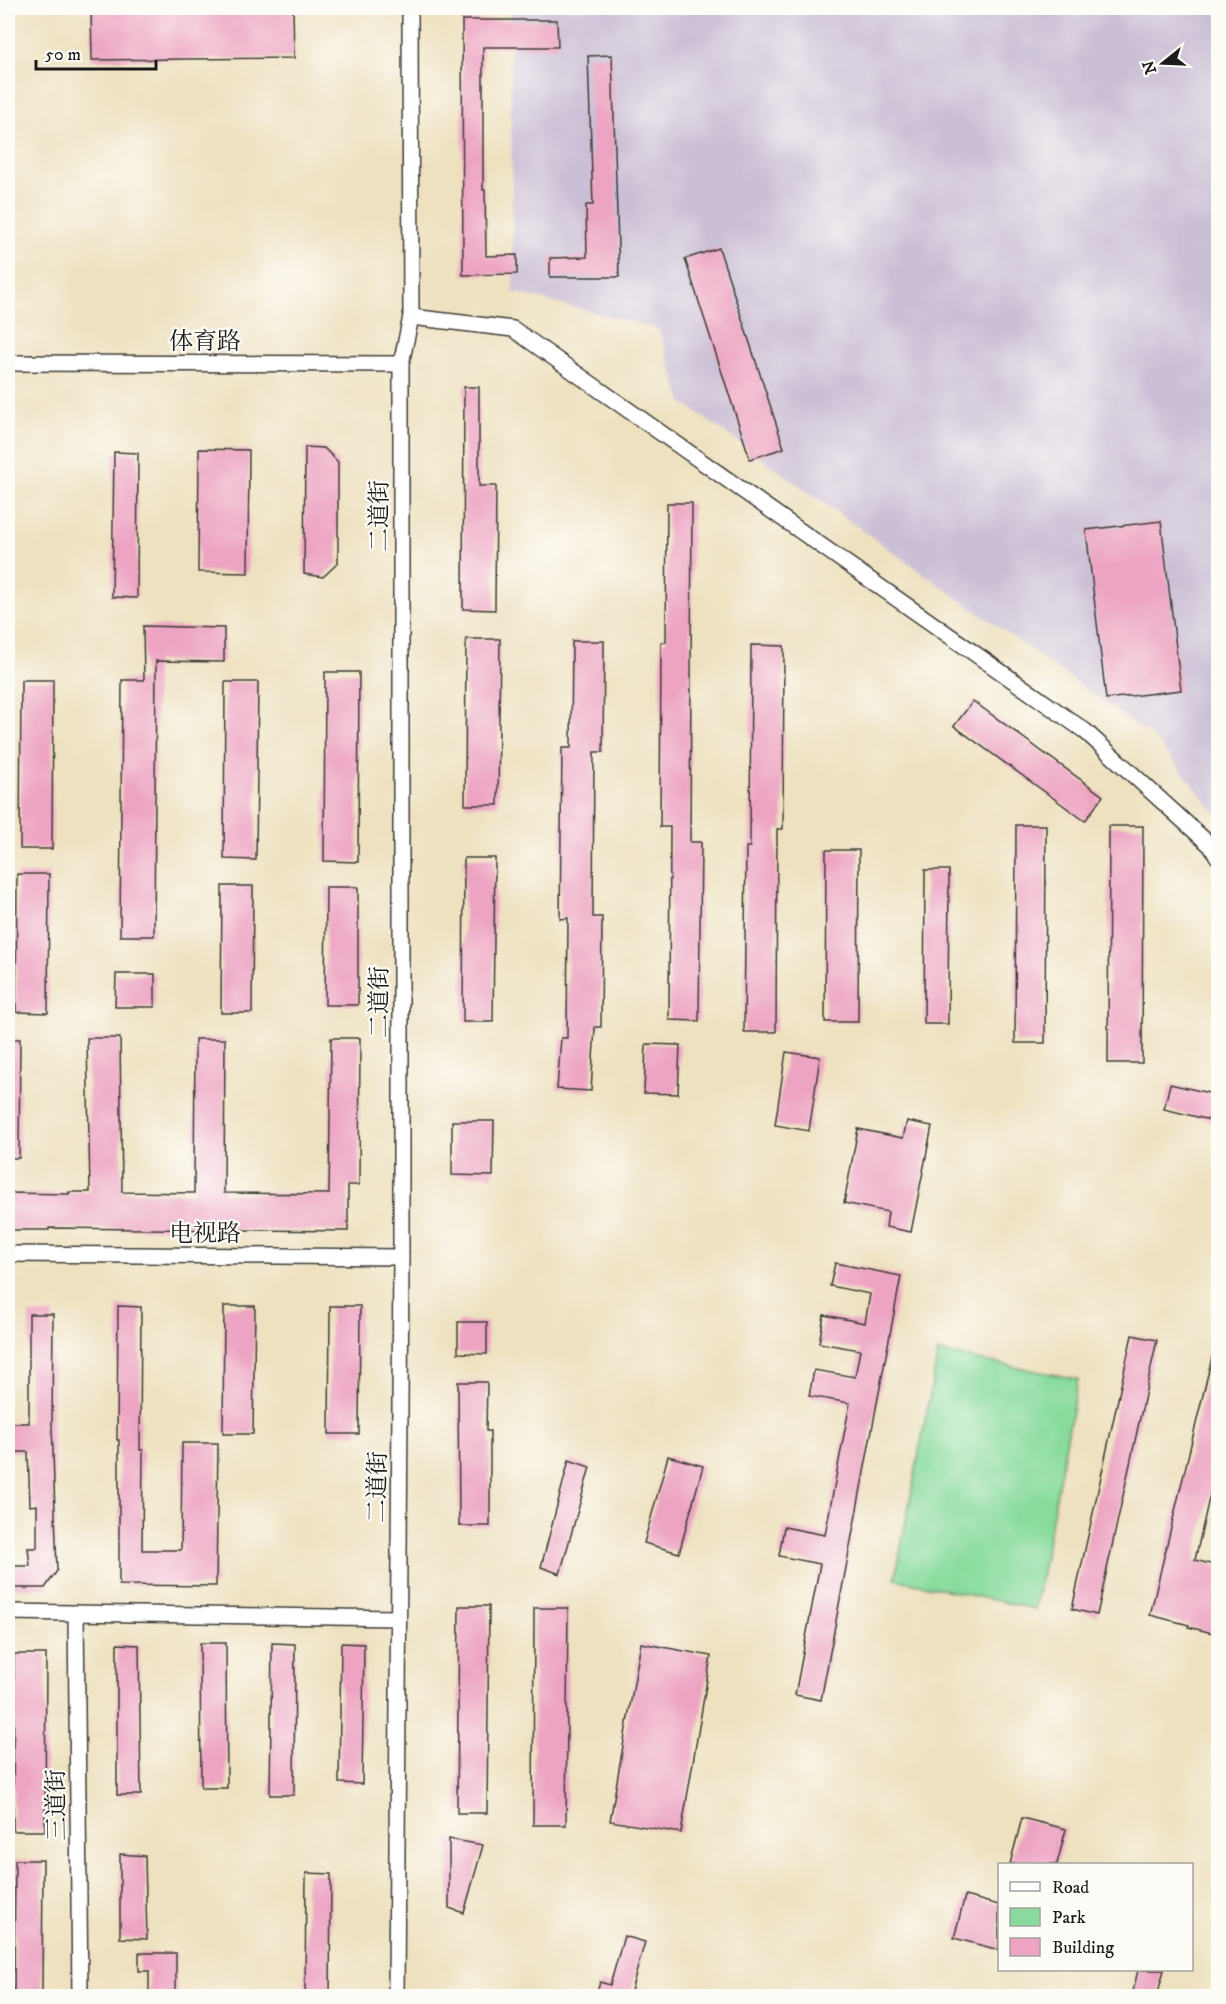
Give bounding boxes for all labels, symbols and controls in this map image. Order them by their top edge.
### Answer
scale bar [36,33,156,71]
north arrow [1133,33,1193,93]
text: 50 m [45,44,81,66]
text: N [1138,58,1161,77]
street label: 体育路 [169,327,241,357]
street label: 二道街 [365,480,395,552]
street label: 二道街 [365,966,395,1038]
street label: 电视路 [169,1219,241,1249]
street label: 二道街 [362,1451,394,1523]
street label: 三道街 [41,1769,73,1841]
legend [998,1863,1193,1971]
text: Road [1052,1877,1089,1899]
text: Park [1052,1907,1086,1929]
text: Building [1052,1937,1114,1959]

